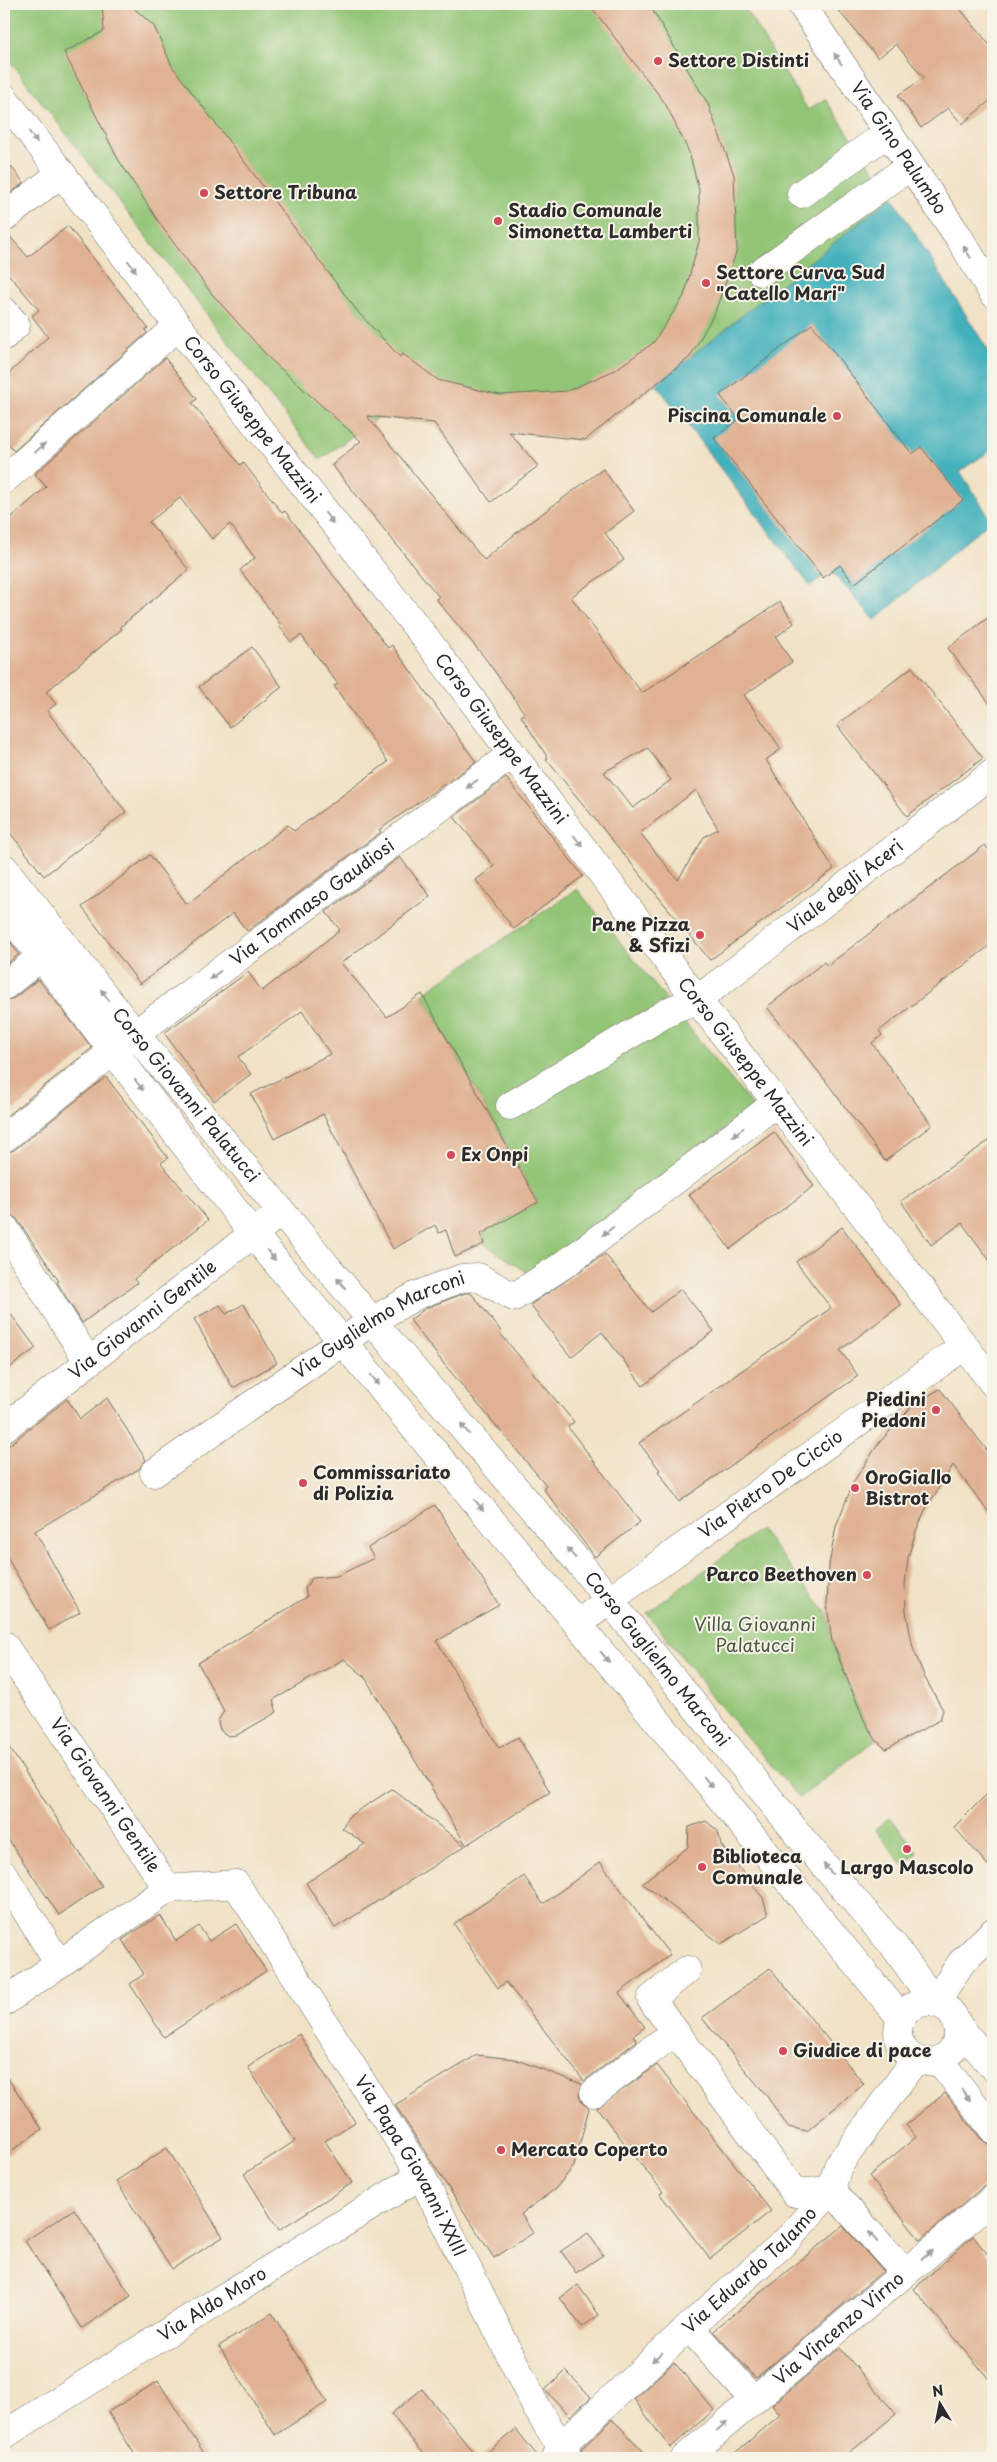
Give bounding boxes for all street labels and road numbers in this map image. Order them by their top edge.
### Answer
street label: Via Gino Palumbo [845,75,955,219]
street label: Corso Giuseppe Mazzini [178,329,328,508]
street label: Corso Giuseppe Mazzini [429,647,575,829]
street label: Via Tommaso Gaudiosi [223,831,399,971]
street label: Viale degli Aceri [780,832,908,939]
street label: Corso Giuseppe Mazzini [672,971,820,1151]
street label: Corso Giovanni Palatucci [107,1001,267,1188]
street label: Via Giovanni Gentile [62,1252,222,1385]
street label: Via Guglielmo Marconi [286,1263,468,1385]
street label: Via Pietro De Ciccio [692,1422,848,1544]
street label: Corso Guglielmo Marconi [579,1565,737,1752]
street label: Via Giovanni Gentile [44,1712,168,1877]
street label: Via Papa Giovanni XXIII [349,2069,474,2261]
street label: Via Eduardo Talamo [676,2200,822,2339]
street label: Via Aldo Moro [152,2259,271,2347]
street label: Via Vincenzo Virno [766,2264,909,2391]

